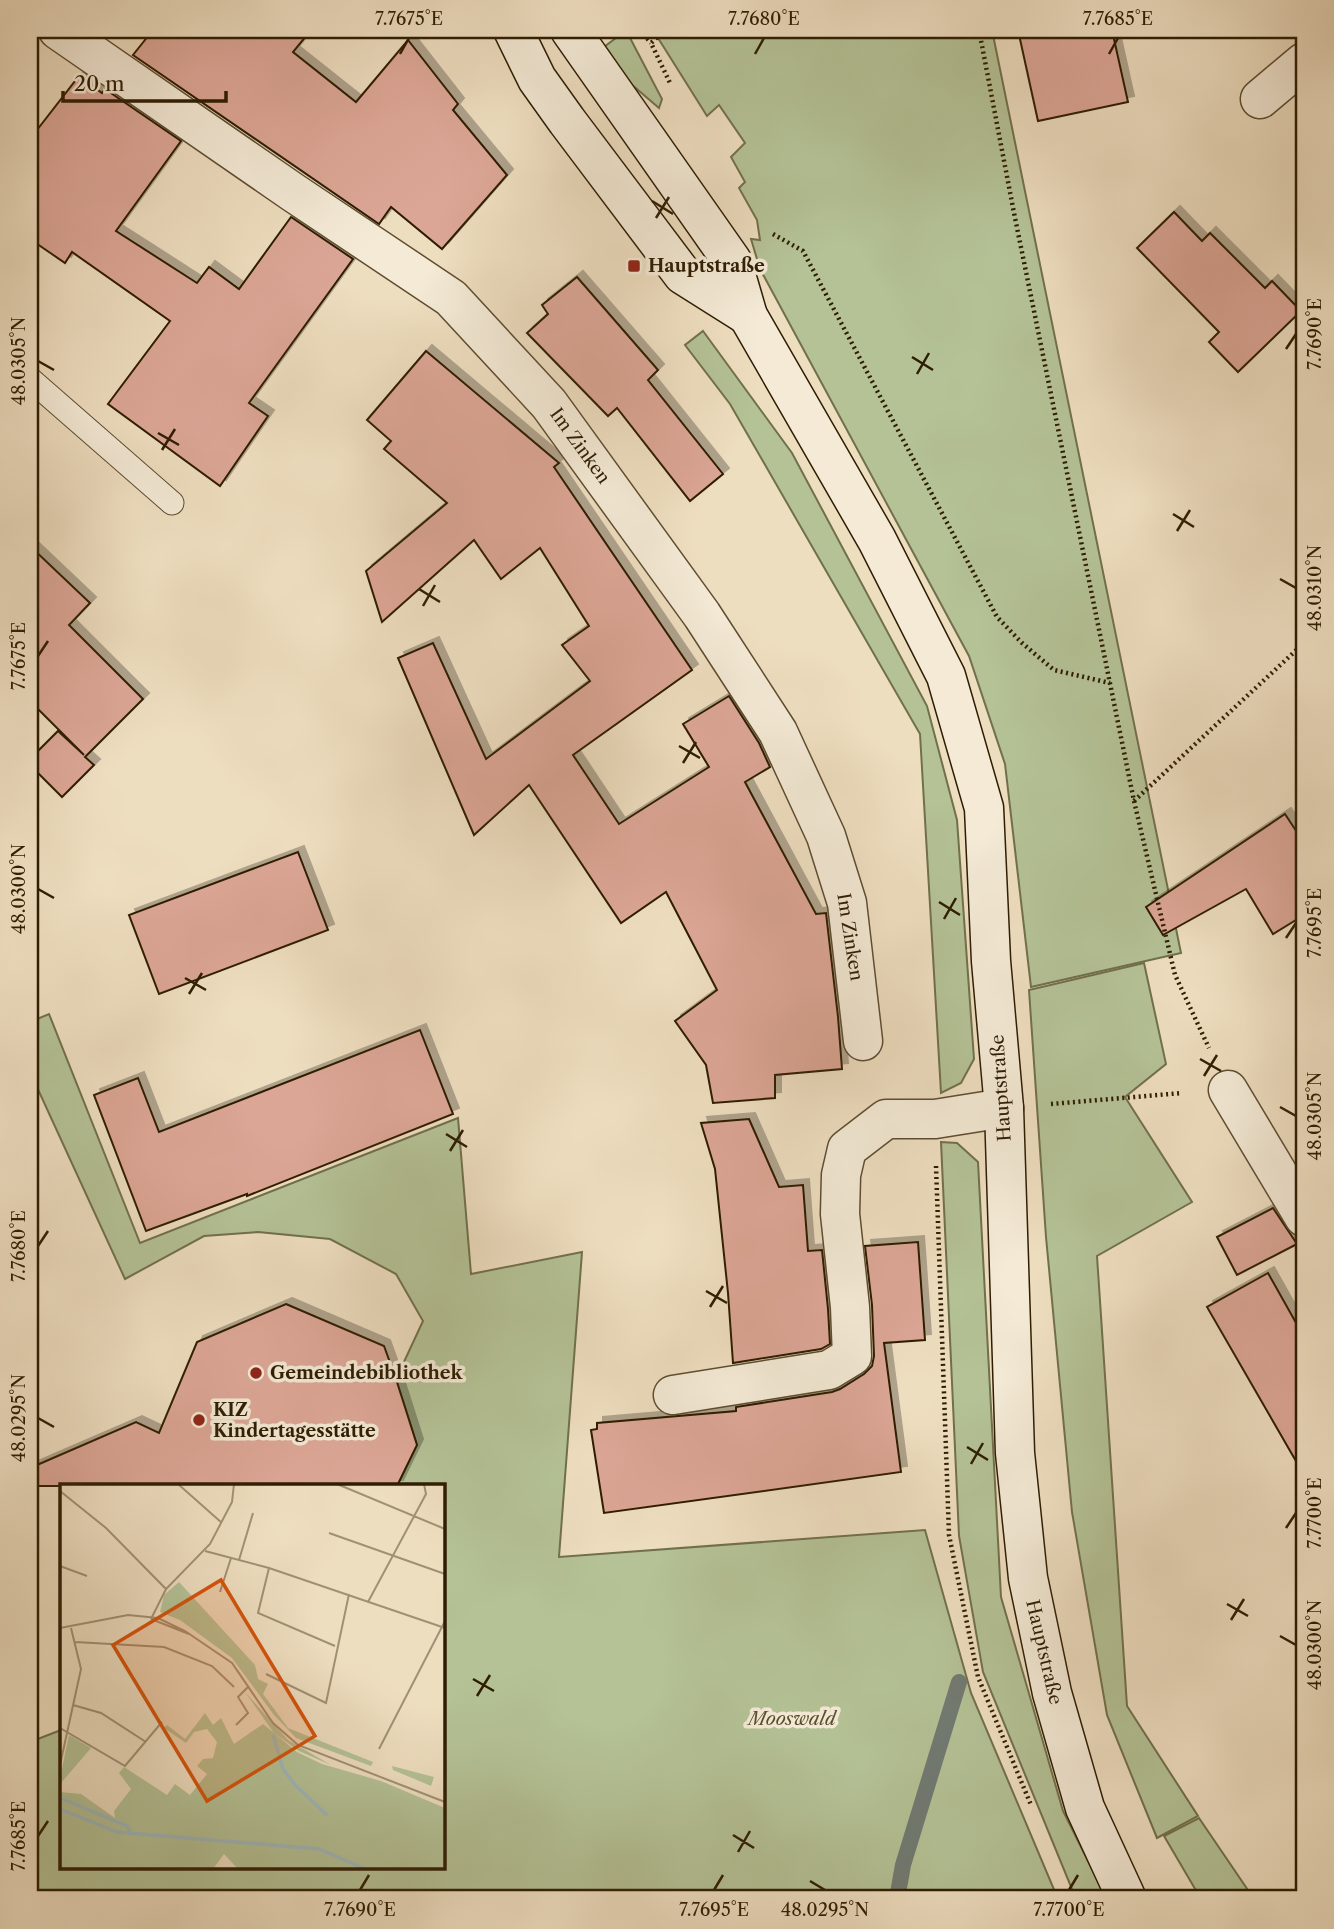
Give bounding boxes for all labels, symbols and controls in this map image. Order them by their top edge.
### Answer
text: 7.7675°E [375,8,443,30]
text: 7.7680°E [728,8,800,30]
text: 7.7685°E [1083,8,1153,30]
scale bar [63,60,226,104]
text: 20 m [74,71,125,96]
place label: Hauptstraße [648,255,765,277]
marker: Hauptstraße [626,258,642,274]
text: 7.7690°E [1304,298,1326,370]
text: 48.0305°N [8,316,30,405]
street label: Im Zinken [545,404,615,488]
text: 48.0310°N [1304,545,1326,631]
text: 7.7675°E [8,622,30,690]
text: 48.0300°N [8,844,30,934]
text: 7.7695°E [1304,888,1326,958]
street label: Im Zinken [832,892,868,982]
street label: Hauptstraße [986,1034,1016,1142]
text: 48.0305°N [1304,1071,1326,1160]
text: 7.7680°E [8,1210,30,1282]
place label: Gemeindebibliothek [270,1362,464,1384]
marker: Gemeindebibliothek [248,1365,264,1381]
text: 48.0295°N [8,1374,30,1462]
place label: KIZ Kindertagesstätte [213,1399,376,1442]
marker: KIZ Kindertagesstätte [191,1412,207,1428]
text: 7.7700°E [1304,1477,1326,1549]
inset map [60,1484,444,1870]
street label: Hauptstraße [1021,1597,1067,1707]
text: 48.0300°N [1304,1600,1326,1690]
park label: Mooswald [746,1708,838,1730]
text: 7.7685°E [8,1801,30,1871]
text: 7.7690°E [324,1899,396,1921]
text: 7.7695°E [679,1899,749,1921]
text: 48.0295°N [781,1899,869,1921]
text: 7.7700°E [1033,1899,1105,1921]

